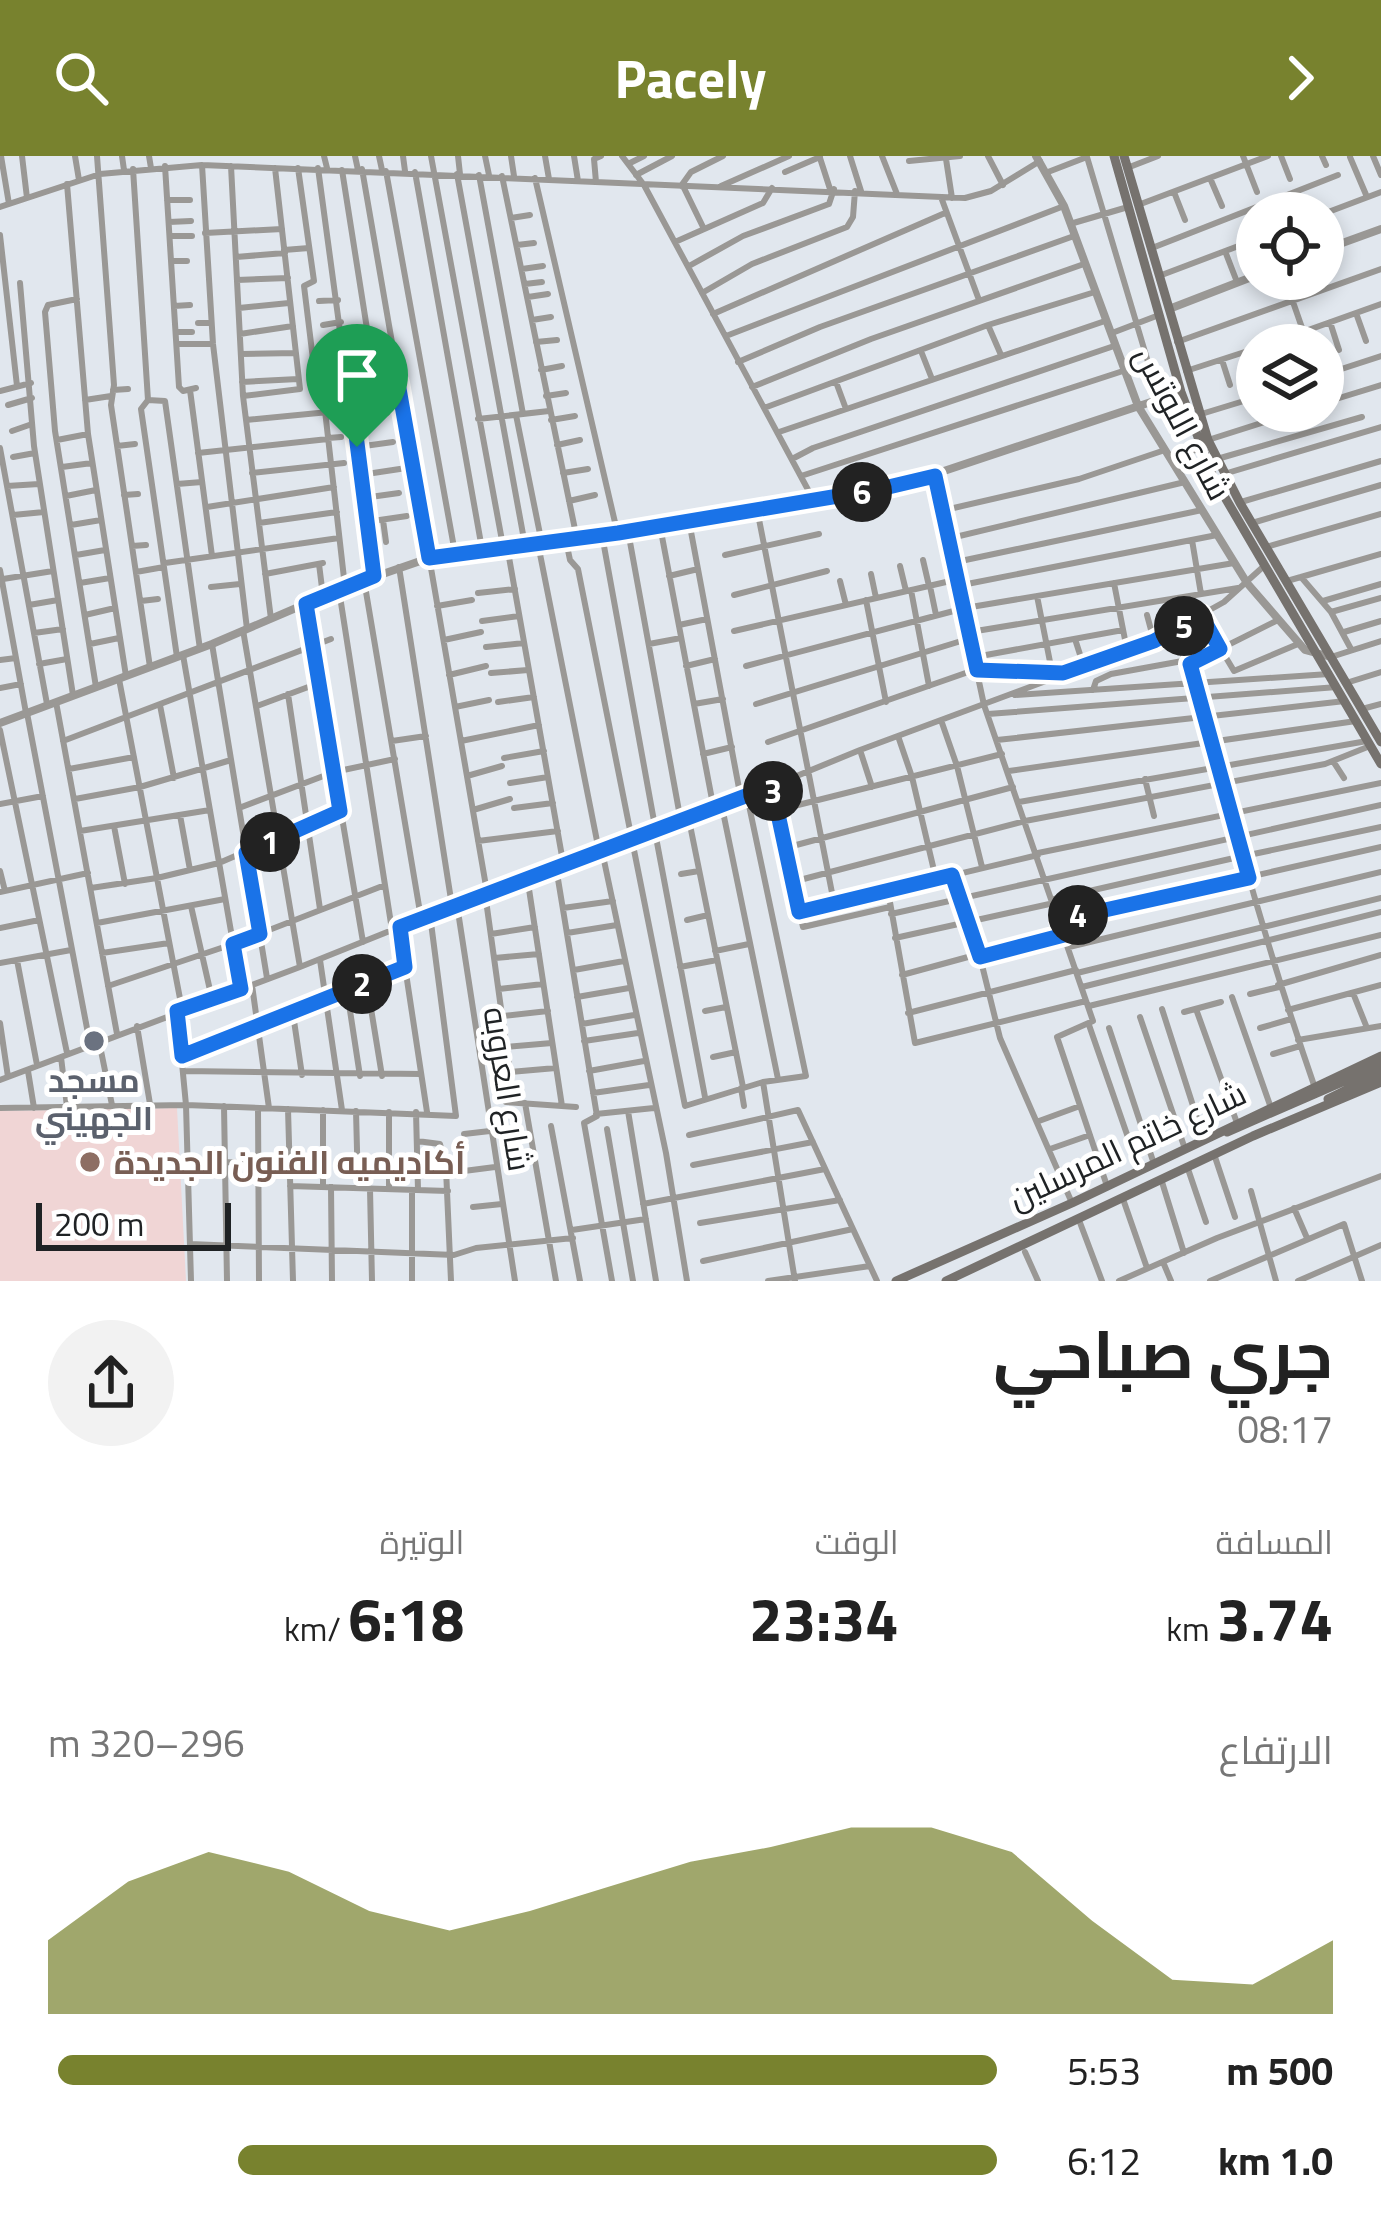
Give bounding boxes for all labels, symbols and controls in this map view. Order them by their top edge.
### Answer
text: Pacely [614,37,767,119]
icon: search [48,45,114,111]
icon: forward [1267,45,1333,111]
map controls [1236,192,1344,432]
button: locate [1236,192,1344,300]
pin [306,324,408,447]
button: layers [1236,324,1344,432]
street label: شارع اللوتس [1121,337,1245,509]
icon: arrive [324,342,390,408]
pin: 6 [832,462,892,522]
text: 6 [853,467,871,517]
pin: 5 [1154,596,1214,656]
text: 5 [1175,601,1193,651]
pin: 3 [743,761,803,821]
text: 3 [764,766,782,816]
pin: 1 [240,812,300,872]
text: 1 [261,817,279,867]
pin: 4 [1048,885,1108,945]
text: 4 [1069,890,1087,940]
pin: 2 [332,954,392,1014]
text: 2 [353,959,371,1009]
street label: شارع العروبه [470,1003,546,1175]
marker: مسجد الجهيني [81,1028,107,1054]
place label: مسجد الجهيني [35,1055,153,1145]
street label: شارع خاتم المرسلين [1000,1068,1254,1222]
place label: أكاديميه الفنون الجديدة [114,1137,465,1187]
marker: أكاديميه الفنون الجديدة [77,1149,103,1175]
scale bar [36,1197,231,1250]
text: 200 m [54,1199,144,1249]
text: جري صباحي [993,1303,1333,1404]
button: share [48,1320,174,1446]
text: 08:17 [1237,1399,1333,1458]
text: الوتيرة [380,1517,464,1567]
text: الوقت [815,1517,899,1567]
text: المسافة [1216,1517,1333,1567]
text: 6:18 [348,1573,464,1664]
text: 23:34 [749,1573,899,1664]
text: 3.74 [1217,1573,1333,1664]
text: /km [284,1604,348,1654]
text: km [1166,1604,1217,1654]
text: 296–320 m [48,1713,245,1772]
text: الارتفاع [1219,1720,1333,1779]
text: 5:53 [1067,2041,1141,2100]
text: 500 m [1226,2041,1333,2100]
text: 6:12 [1067,2131,1141,2190]
text: 1.0 km [1218,2131,1333,2190]

